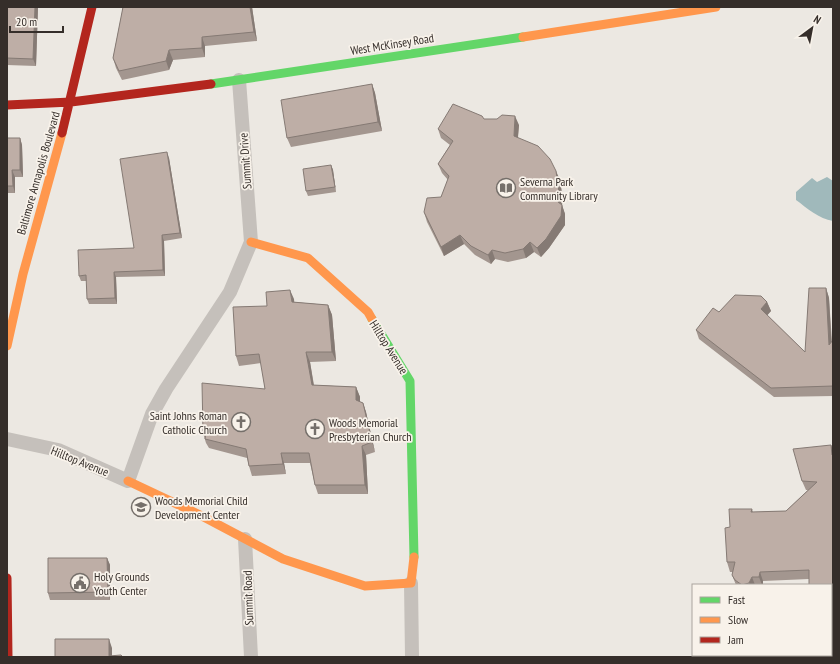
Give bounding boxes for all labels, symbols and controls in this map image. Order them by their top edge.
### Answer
scale bar [10,8,63,34]
north arrow [792,8,832,48]
text: N [811,12,824,27]
text: 20 m [16,14,37,29]
street label: West McKinsey Road [349,30,435,58]
street label: Baltimore Annapolis Boulevard [13,110,63,236]
street label: Summit Drive [236,132,254,190]
place label: Severna Park Community Library [520,174,598,203]
library icon: Severna Park Community Library [495,177,517,199]
street label: Hilltop Avenue [367,317,411,377]
place label: Saint Johns Roman Catholic Church [150,408,227,437]
church icon: Saint Johns Roman Catholic Church [230,411,252,433]
place label: Woods Memorial Presbyterian Church [329,415,411,444]
church icon: Woods Memorial Presbyterian Church [304,418,326,440]
street label: Hilltop Avenue [49,443,111,479]
place label: Woods Memorial Child Development Center [155,493,248,522]
school or university icon: Woods Memorial Child Development Center [130,496,152,518]
place label: Holy Grounds Youth Center [94,569,149,598]
street label: Summit Road [240,570,256,626]
public building icon: Holy Grounds Youth Center [69,572,91,594]
legend [692,584,832,656]
text: Fast [728,592,746,607]
text: Slow [728,612,749,627]
text: Jam [727,632,744,647]

